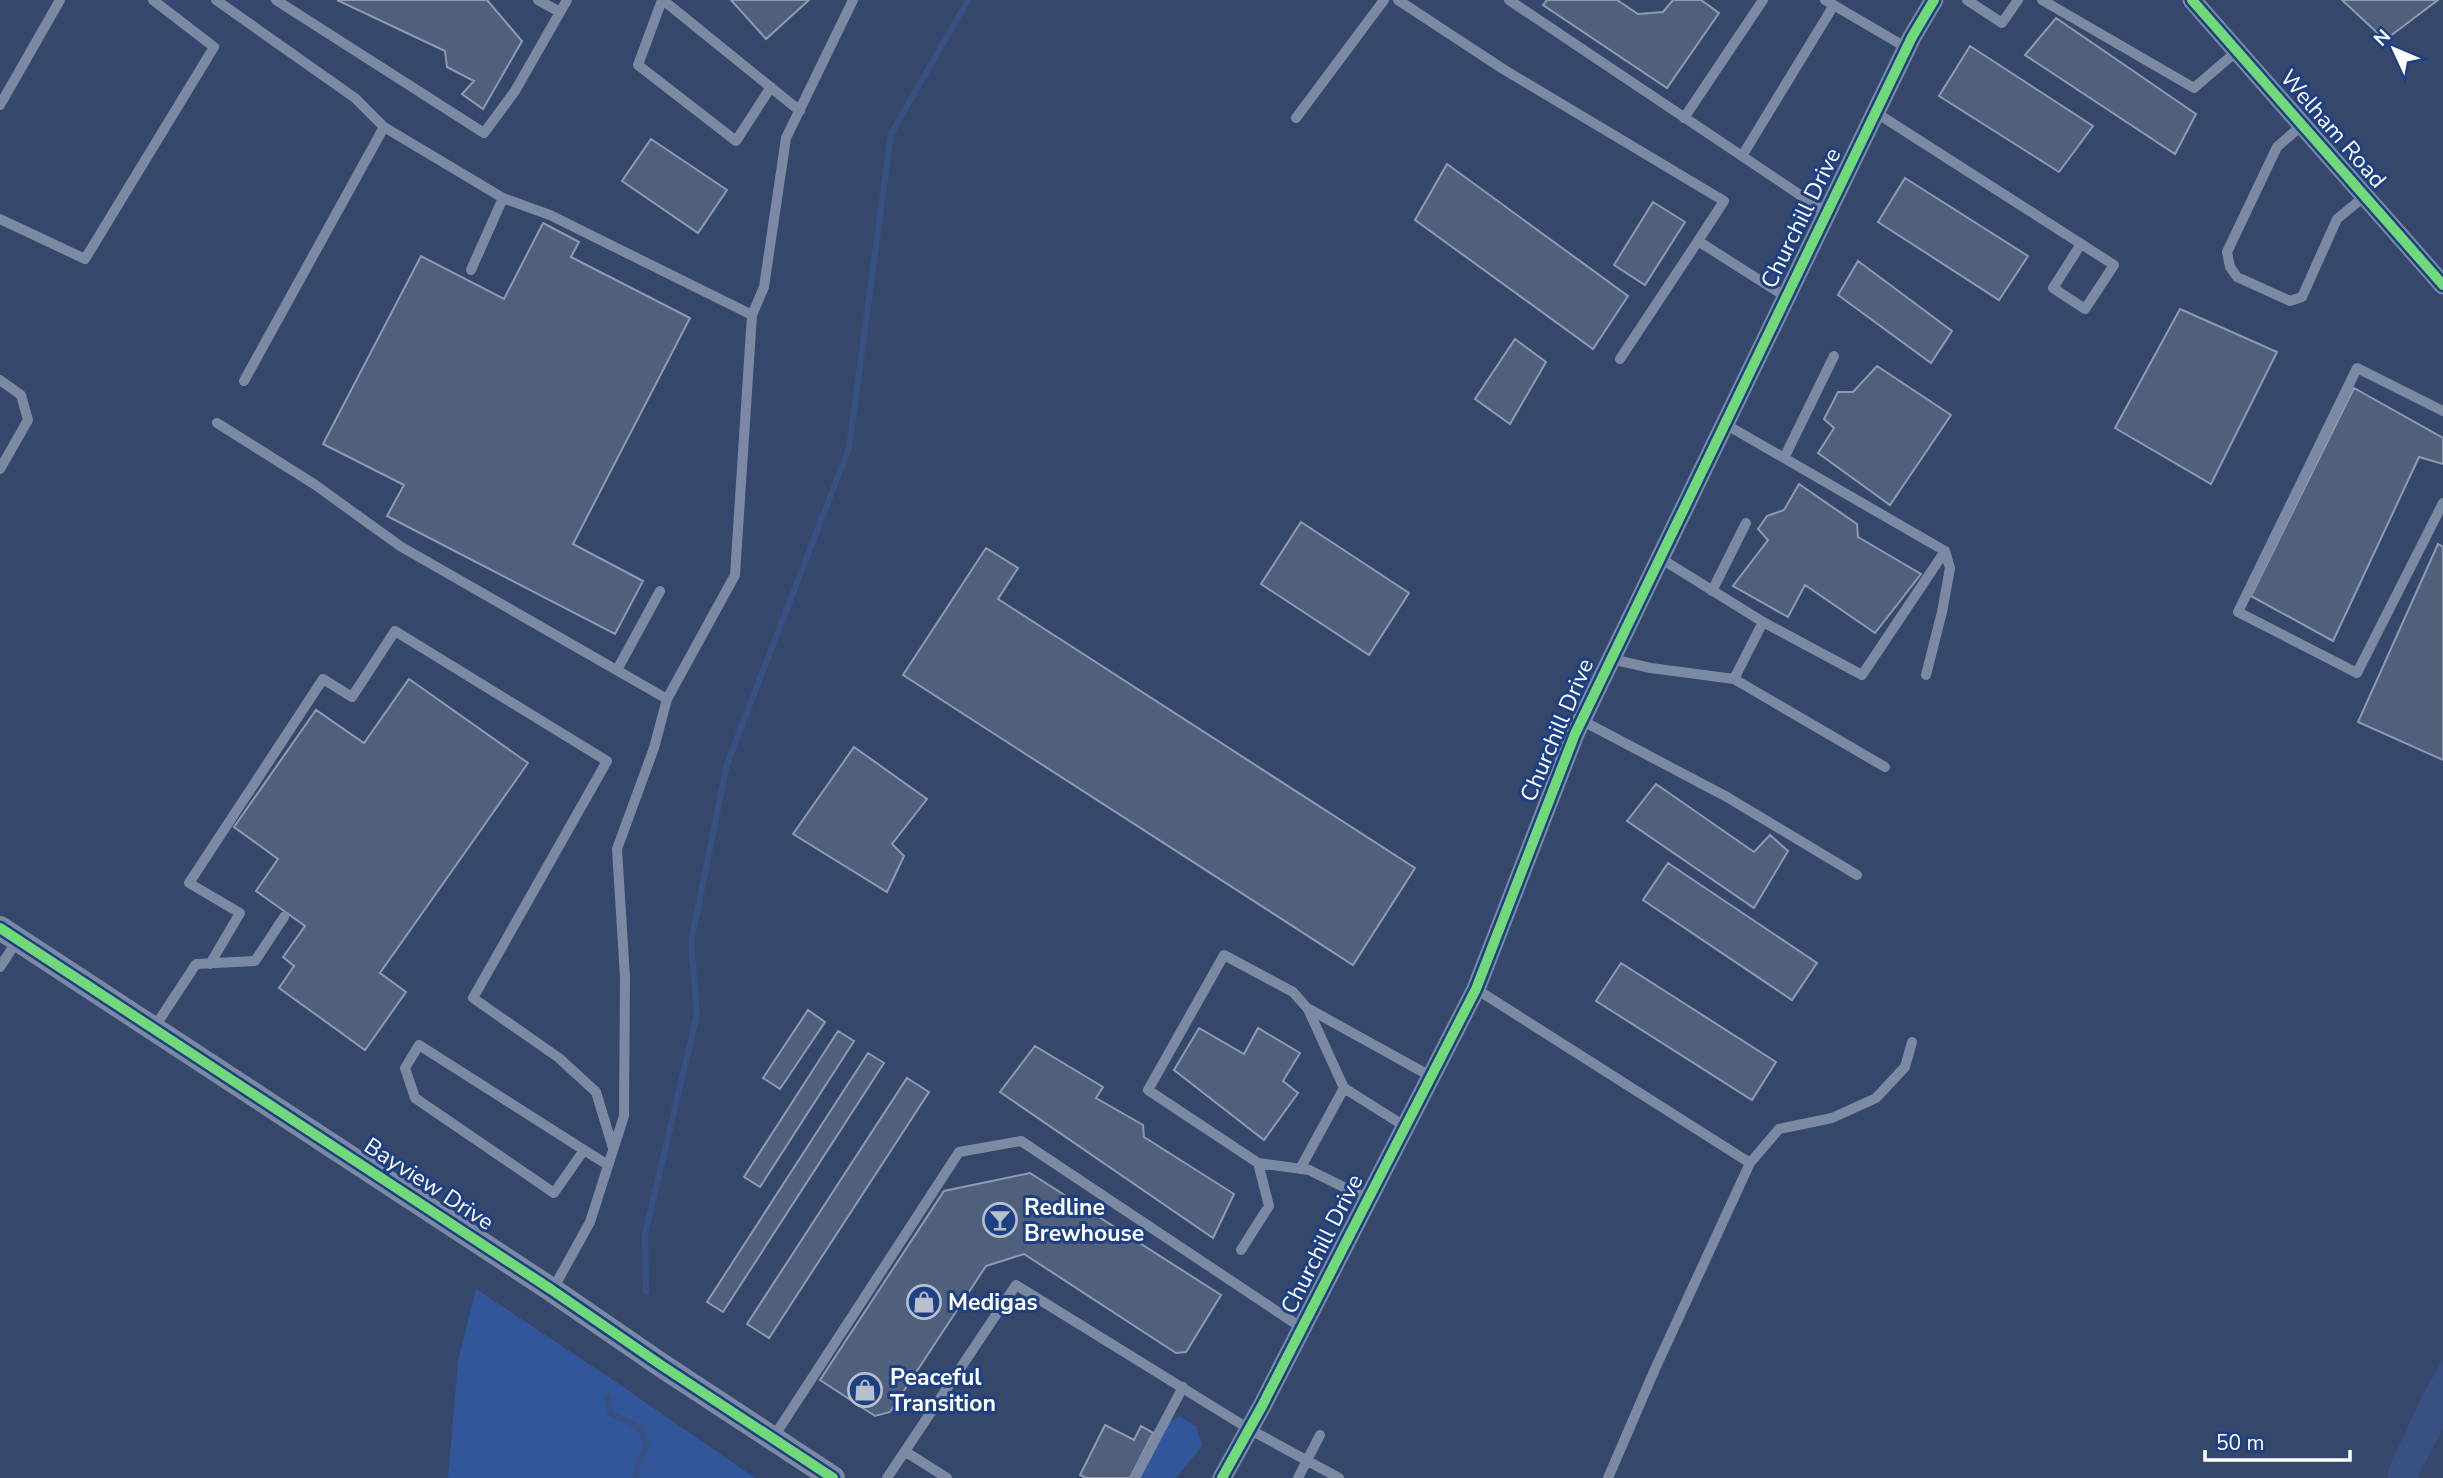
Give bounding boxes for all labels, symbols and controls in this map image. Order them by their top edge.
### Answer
north arrow [2359,14,2429,84]
text: N [2368,24,2397,52]
street label: Welham Road [2273,63,2393,195]
street label: Churchill Drive [1754,143,1848,293]
street label: Churchill Drive [1513,654,1601,806]
street label: Bayview Drive [358,1130,500,1238]
street label: Churchill Drive [1274,1169,1370,1319]
place label: Redline Brewhouse [1024,1192,1144,1249]
bar icon: Redline Brewhouse [981,1201,1019,1239]
shop icon: Medigas [905,1283,943,1321]
place label: Medigas [948,1287,1038,1318]
place label: Peaceful Transition [890,1362,996,1419]
shop icon: Peaceful Transition [846,1371,884,1409]
scale bar [2205,1418,2350,1462]
text: 50 m [2216,1429,2265,1457]

